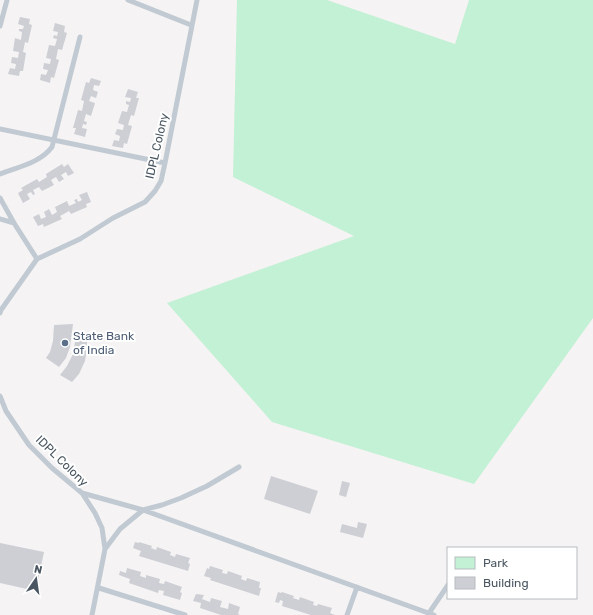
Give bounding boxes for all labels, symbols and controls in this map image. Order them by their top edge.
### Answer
street label: IDPL Colony [143,111,171,180]
place label: State Bank of India [73,329,135,357]
marker: State Bank of India [60,338,70,348]
street label: IDPL Colony [33,433,91,490]
legend [447,547,577,599]
text: Park [483,556,509,570]
north arrow [16,559,56,599]
text: N [33,563,44,577]
text: Building [483,576,529,590]

